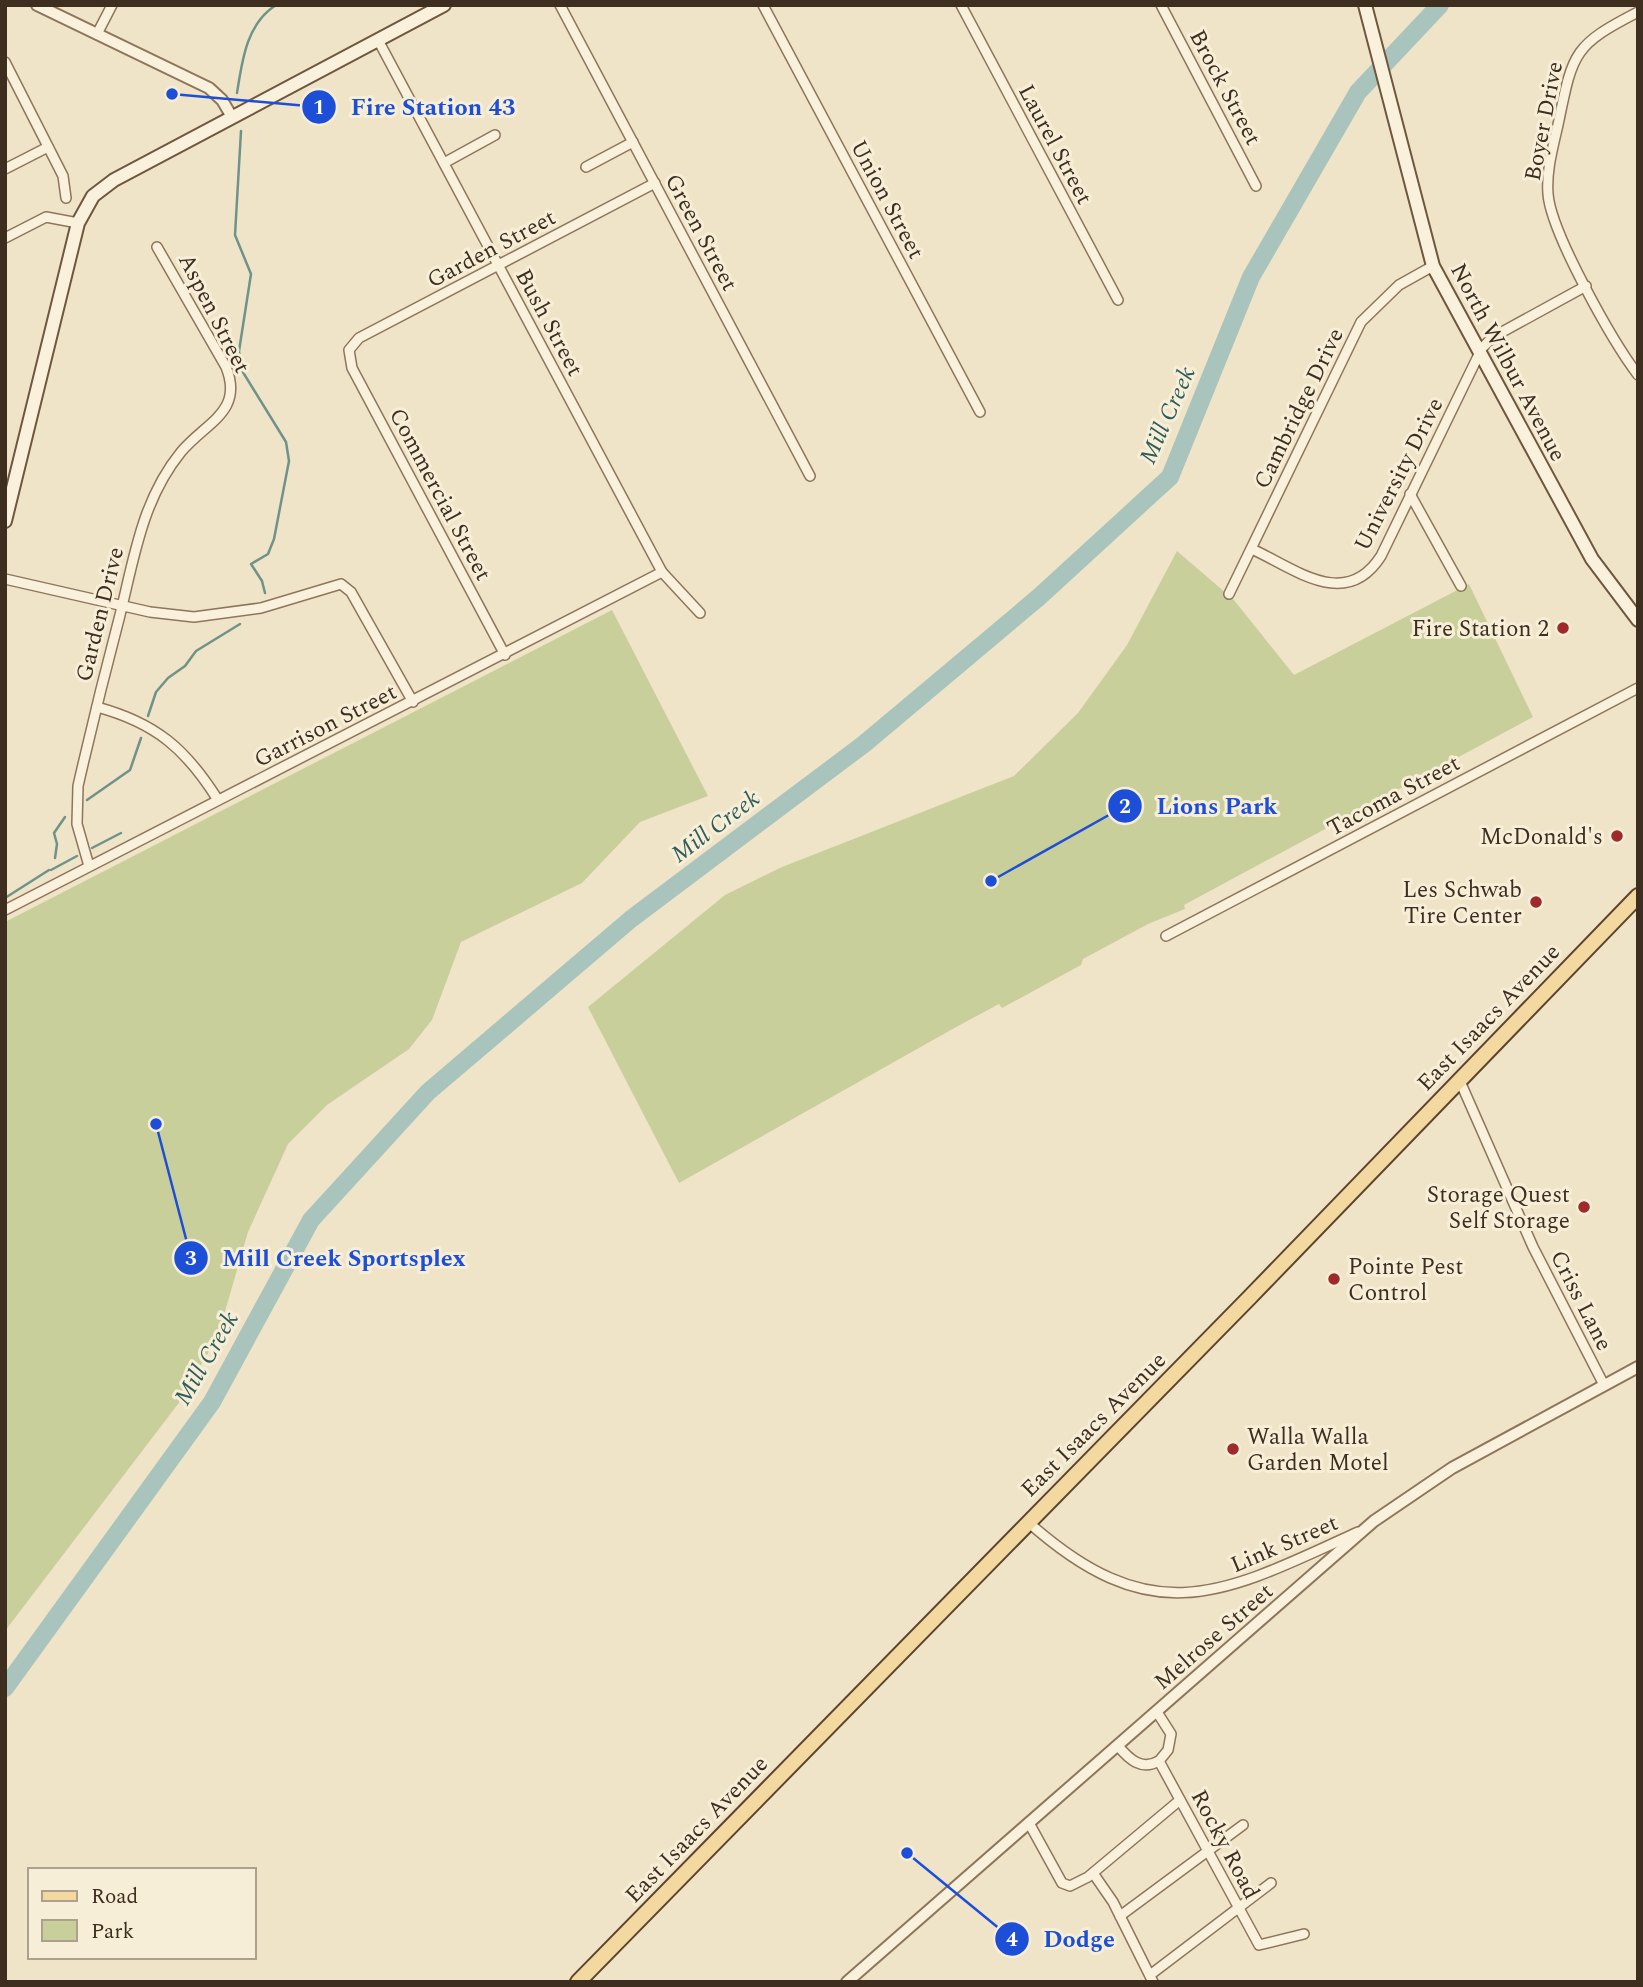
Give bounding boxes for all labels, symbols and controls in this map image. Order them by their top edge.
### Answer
street label: Brock Street [1179,24,1270,152]
street label: Boyer Drive [1516,58,1573,184]
street label: Laurel Street [1008,78,1101,211]
callout: Fire Station 43 [302,84,529,129]
text: Fire Station 43 [351,90,515,126]
text: 1 [313,92,325,124]
street label: Union Street [841,134,933,266]
street label: Green Street [655,168,746,298]
street label: Garden Street [421,201,562,298]
street label: Aspen Street [168,247,259,380]
street label: North Wilbur Avenue [1441,257,1575,468]
street label: Bush Street [506,263,592,383]
street label: Cambridge Drive [1245,322,1353,495]
water label: Mill Creek [1130,361,1205,470]
street label: University Drive [1346,392,1453,558]
street label: Commercial Street [379,402,500,587]
street label: Garden Drive [67,543,134,685]
place label: Fire Station 2 [1412,612,1549,647]
marker: Fire Station 2 [1555,620,1571,636]
street label: Garrison Street [248,675,403,777]
street label: Tacoma Street [1321,747,1466,846]
water label: Mill Creek [663,781,768,872]
callout: Lions Park [1107,783,1292,828]
text: Lions Park [1156,789,1278,825]
text: 2 [1119,791,1131,823]
place label: McDonald's [1480,820,1603,855]
marker: McDonald's [1609,828,1625,844]
place label: Les Schwab Tire Center [1402,873,1522,934]
marker: Les Schwab Tire Center [1528,894,1544,910]
street label: East Isaacs Avenue [1409,936,1569,1100]
place label: Storage Quest Self Storage [1427,1178,1570,1239]
marker: Storage Quest Self Storage [1576,1199,1592,1215]
callout: Mill Creek Sportsplex [173,1235,480,1280]
text: Mill Creek Sportsplex [222,1241,466,1277]
text: 3 [185,1243,197,1275]
street label: Criss Lane [1540,1244,1621,1357]
place label: Pointe Pest Control [1348,1250,1463,1311]
marker: Pointe Pest Control [1326,1271,1342,1287]
water label: Mill Creek [165,1305,248,1412]
street label: East Isaacs Avenue [1013,1344,1175,1506]
place label: Walla Walla Garden Motel [1247,1420,1389,1481]
marker: Walla Walla Garden Motel [1225,1441,1241,1457]
street label: Link Street [1225,1506,1344,1583]
street label: Melrose Street [1146,1575,1282,1699]
street label: East Isaacs Avenue [617,1748,777,1912]
street label: Rocky Road [1181,1783,1268,1906]
legend [28,1868,256,1959]
text: Road [91,1881,138,1913]
text: Park [91,1916,135,1948]
callout: Dodge [994,1916,1129,1961]
text: Dodge [1043,1922,1115,1958]
text: 4 [1006,1924,1018,1956]

